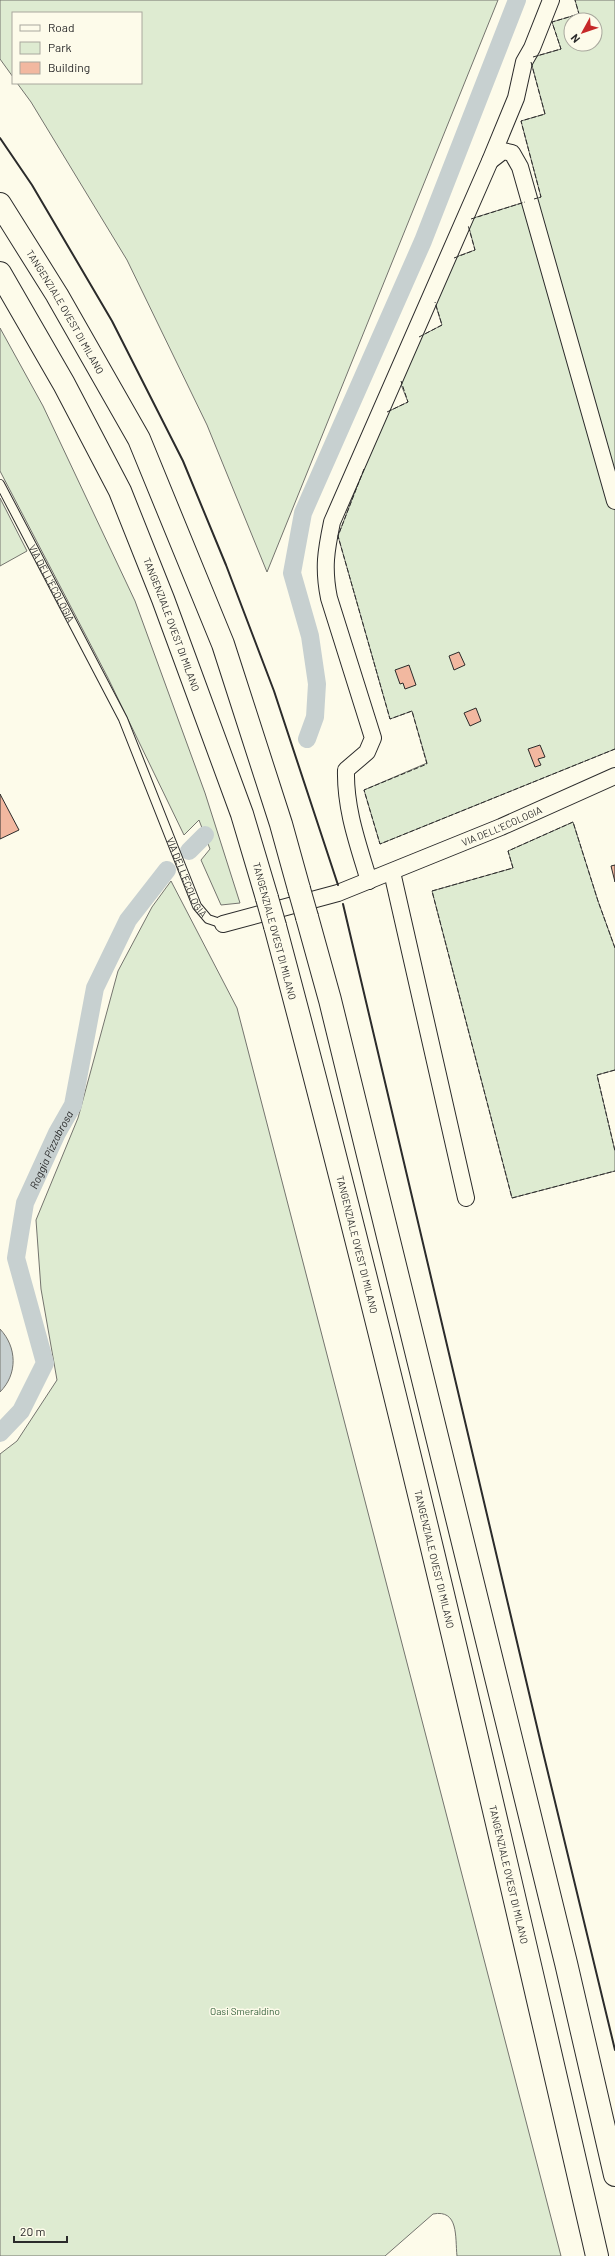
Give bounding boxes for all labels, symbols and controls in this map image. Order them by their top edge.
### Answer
legend [12,12,142,84]
north arrow [563,12,603,52]
text: Road [48,20,75,34]
text: N [568,32,582,46]
text: Park [48,40,72,54]
text: Building [48,60,90,74]
street label: TANGENZIALE OVEST DI MILANO [24,247,107,376]
street label: VIA DELL'ECOLOGIA [27,542,77,624]
street label: TANGENZIALE OVEST DI MILANO [141,556,202,693]
street label: VIA DELL'ECOLOGIA [460,804,544,848]
street label: VIA DELL'ECOLOGIA [164,835,210,920]
street label: TANGENZIALE OVEST DI MILANO [251,861,299,1001]
water label: Roggia Pizzabrosa [26,1108,75,1191]
street label: TANGENZIALE OVEST DI MILANO [334,1174,381,1315]
street label: TANGENZIALE OVEST DI MILANO [412,1489,457,1630]
street label: TANGENZIALE OVEST DI MILANO [487,1804,531,1945]
park label: Oasi Smeraldino [210,2005,280,2017]
scale bar [14,2218,67,2244]
text: 20 m [20,2224,46,2238]

